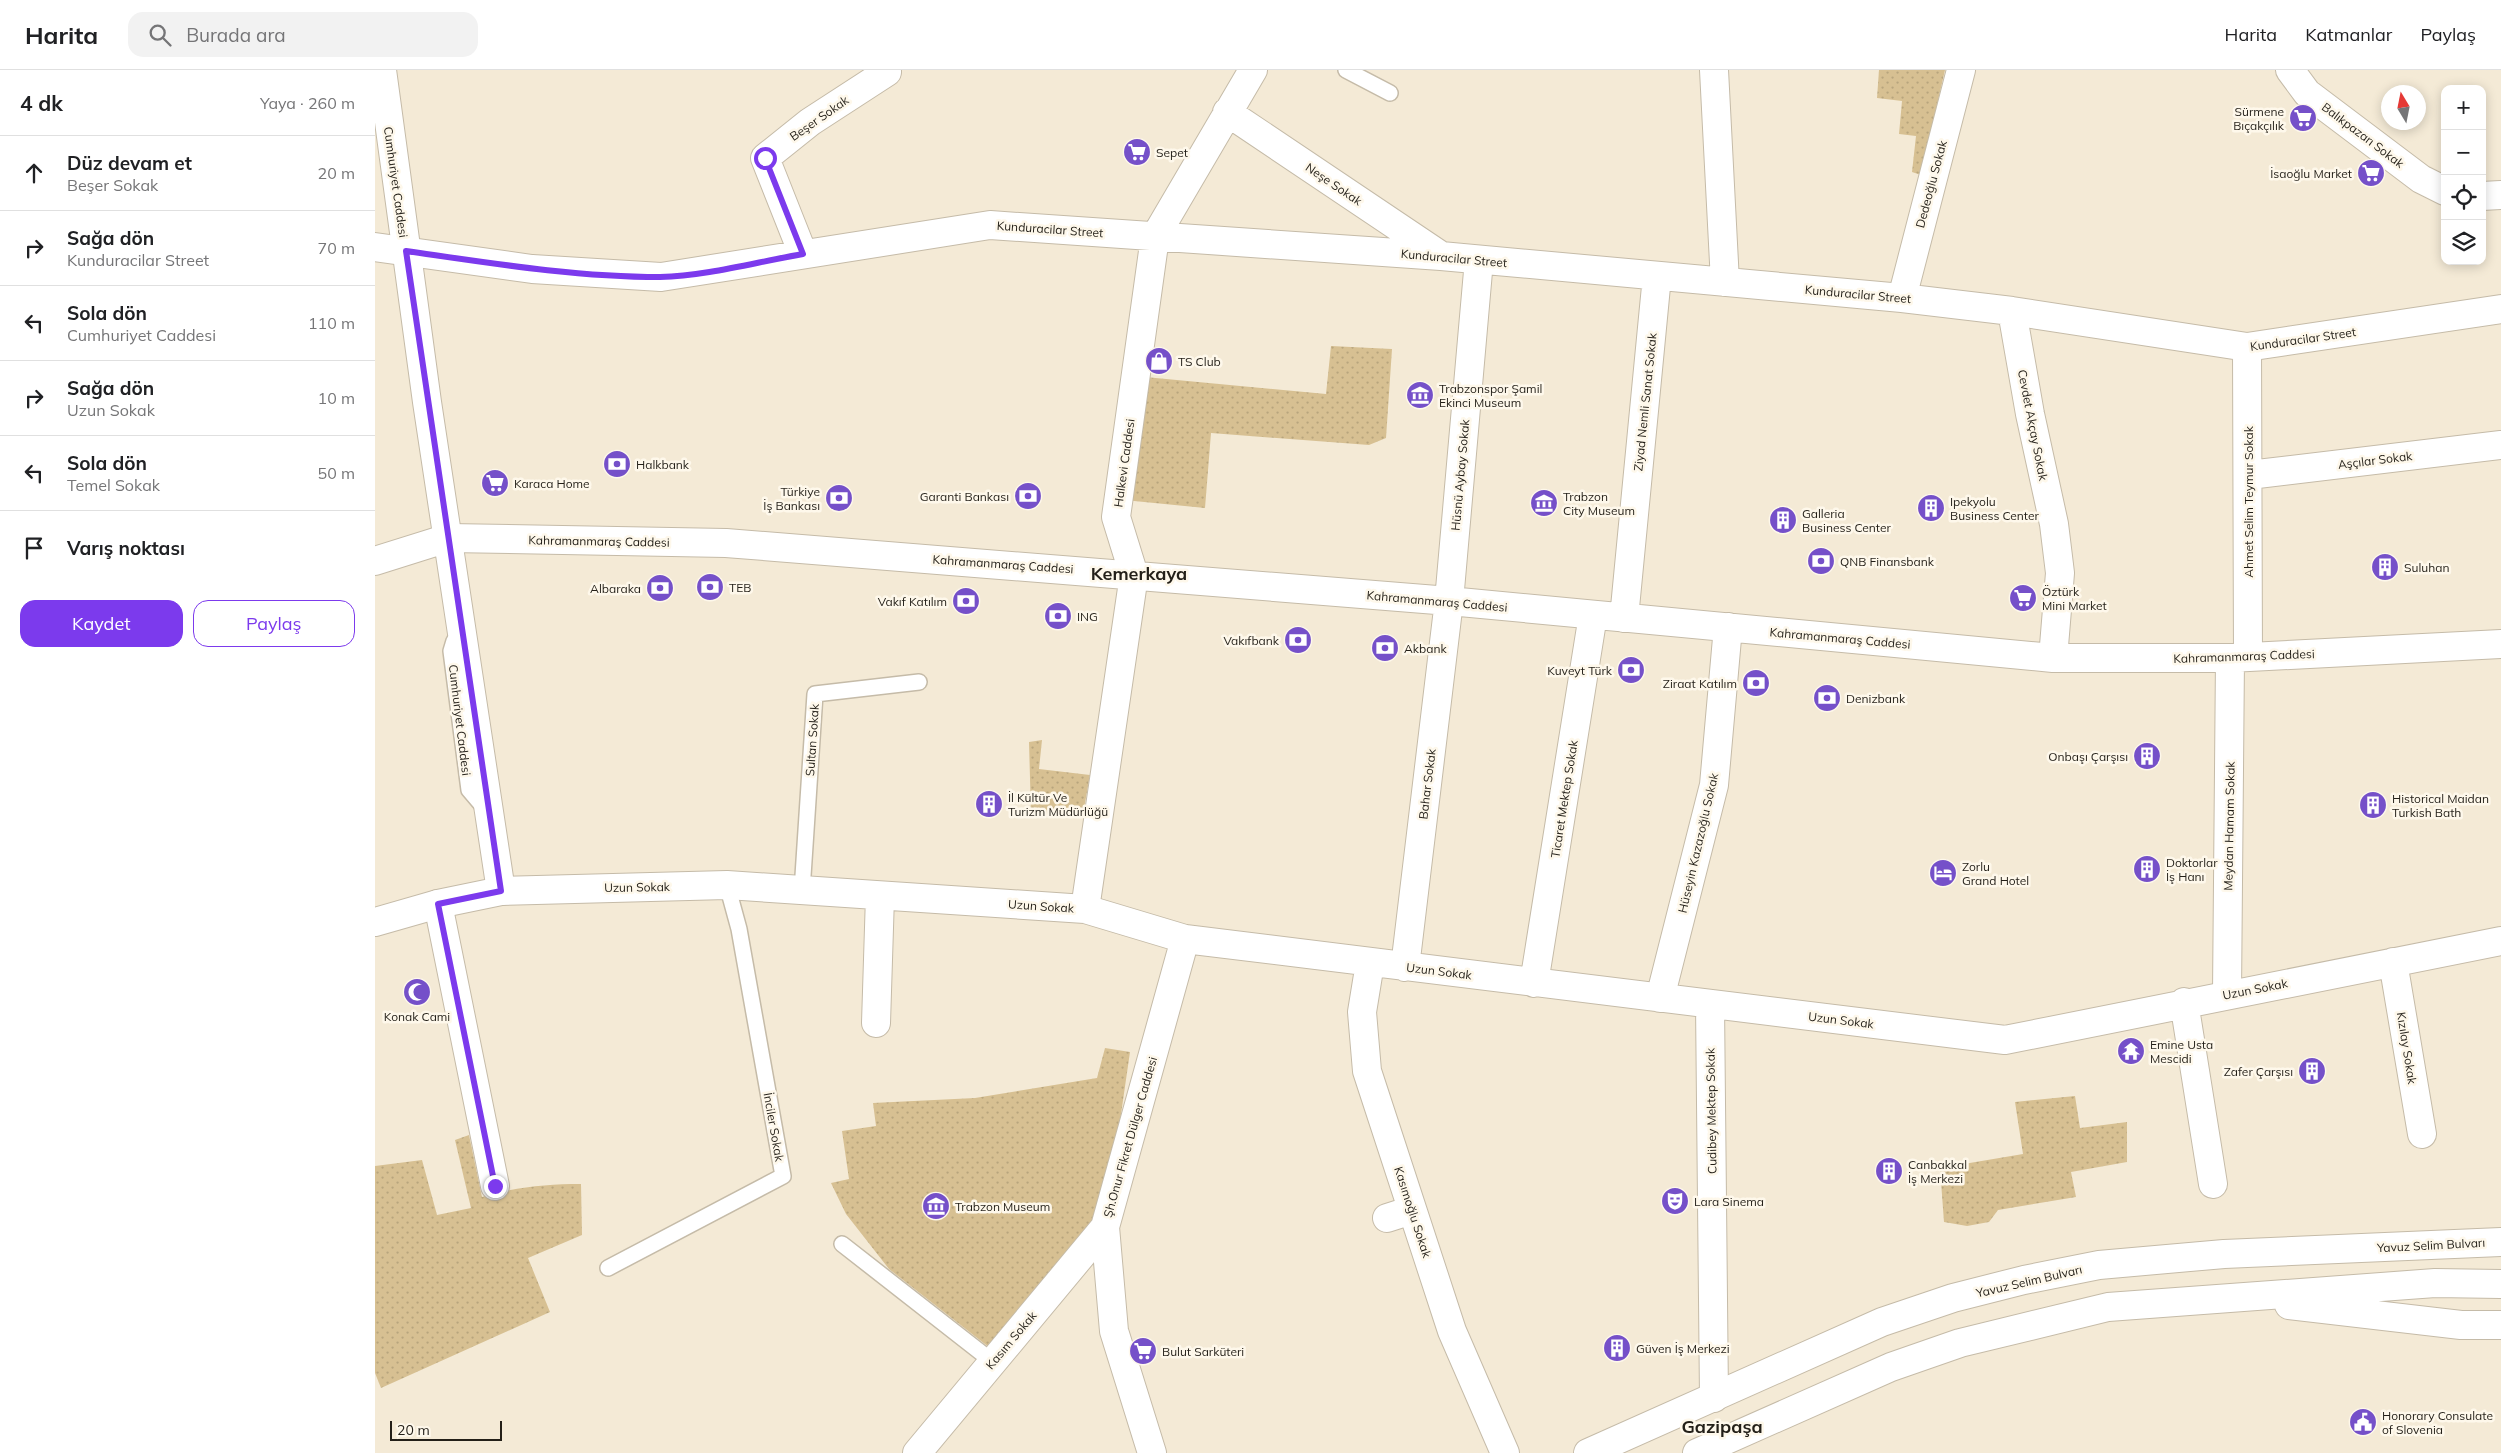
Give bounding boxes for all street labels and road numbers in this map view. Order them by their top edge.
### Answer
street label: Beşer Sokak [787,92,852,144]
street label: Balıkpazarı Sokak [2319,99,2408,171]
street label: Cumhuriyet Caddesi [381,126,411,238]
street label: Dedeoğlu Sokak [1912,138,1950,229]
street label: Neşe Sokak [1303,160,1366,209]
street label: Kunduracilar Street [996,218,1104,240]
street label: Kunduracilar Street [1400,246,1508,270]
street label: Kunduracilar Street [1804,282,1912,306]
street label: Kunduracilar Street [2249,324,2357,354]
street label: Ziyad Nemli Sanat Sokak [1630,331,1660,472]
street label: Cevdet Akçay Sokak [2015,368,2051,483]
street label: Halkevi Caddesi [1110,418,1138,508]
street label: Hüsnü Aybay Sokak [1448,418,1472,531]
street label: Ahmet Selim Teymur Sokak [2241,425,2256,578]
street label: Aşçılar Sokak [2337,448,2414,472]
street label: Kahramanmaraş Caddesi [528,532,670,550]
street label: Kahramanmaraş Caddesi [932,552,1074,576]
street label: Kahramanmaraş Caddesi [1366,587,1508,615]
street label: Kahramanmaraş Caddesi [1769,624,1911,652]
street label: Kahramanmaraş Caddesi [2173,646,2315,666]
street label: Cumhuriyet Caddesi [446,664,474,776]
street label: Sultan Sokak [802,702,822,777]
street label: Ticaret Mektep Sokak [1547,738,1581,859]
street label: Bahar Sokak [1415,747,1439,820]
street label: Meydan Hamam Sokak [2220,760,2238,891]
street label: Hüseyin Kazazoğlu Sokak [1675,771,1722,914]
street label: Uzun Sokak [604,879,671,895]
street label: Uzun Sokak [1008,896,1075,916]
street label: Uzun Sokak [1405,960,1473,983]
street label: Uzun Sokak [2221,975,2290,1003]
street label: Uzun Sokak [1807,1009,1875,1032]
street label: Kızılay Sokak [2394,1011,2420,1086]
street label: Cudibey Mektep Sokak [1702,1047,1720,1174]
street label: Şh.Onur Fikret Dülger Caddesi [1100,1055,1160,1219]
street label: İnciler Sokak [761,1091,788,1163]
street label: Kasımoğlu Sokak [1391,1165,1435,1260]
street label: Yavuz Selim Bulvarı [2376,1235,2485,1255]
street label: Yavuz Selim Bulvarı [1974,1262,2083,1301]
street label: Kasım Sokak [982,1307,1040,1372]

